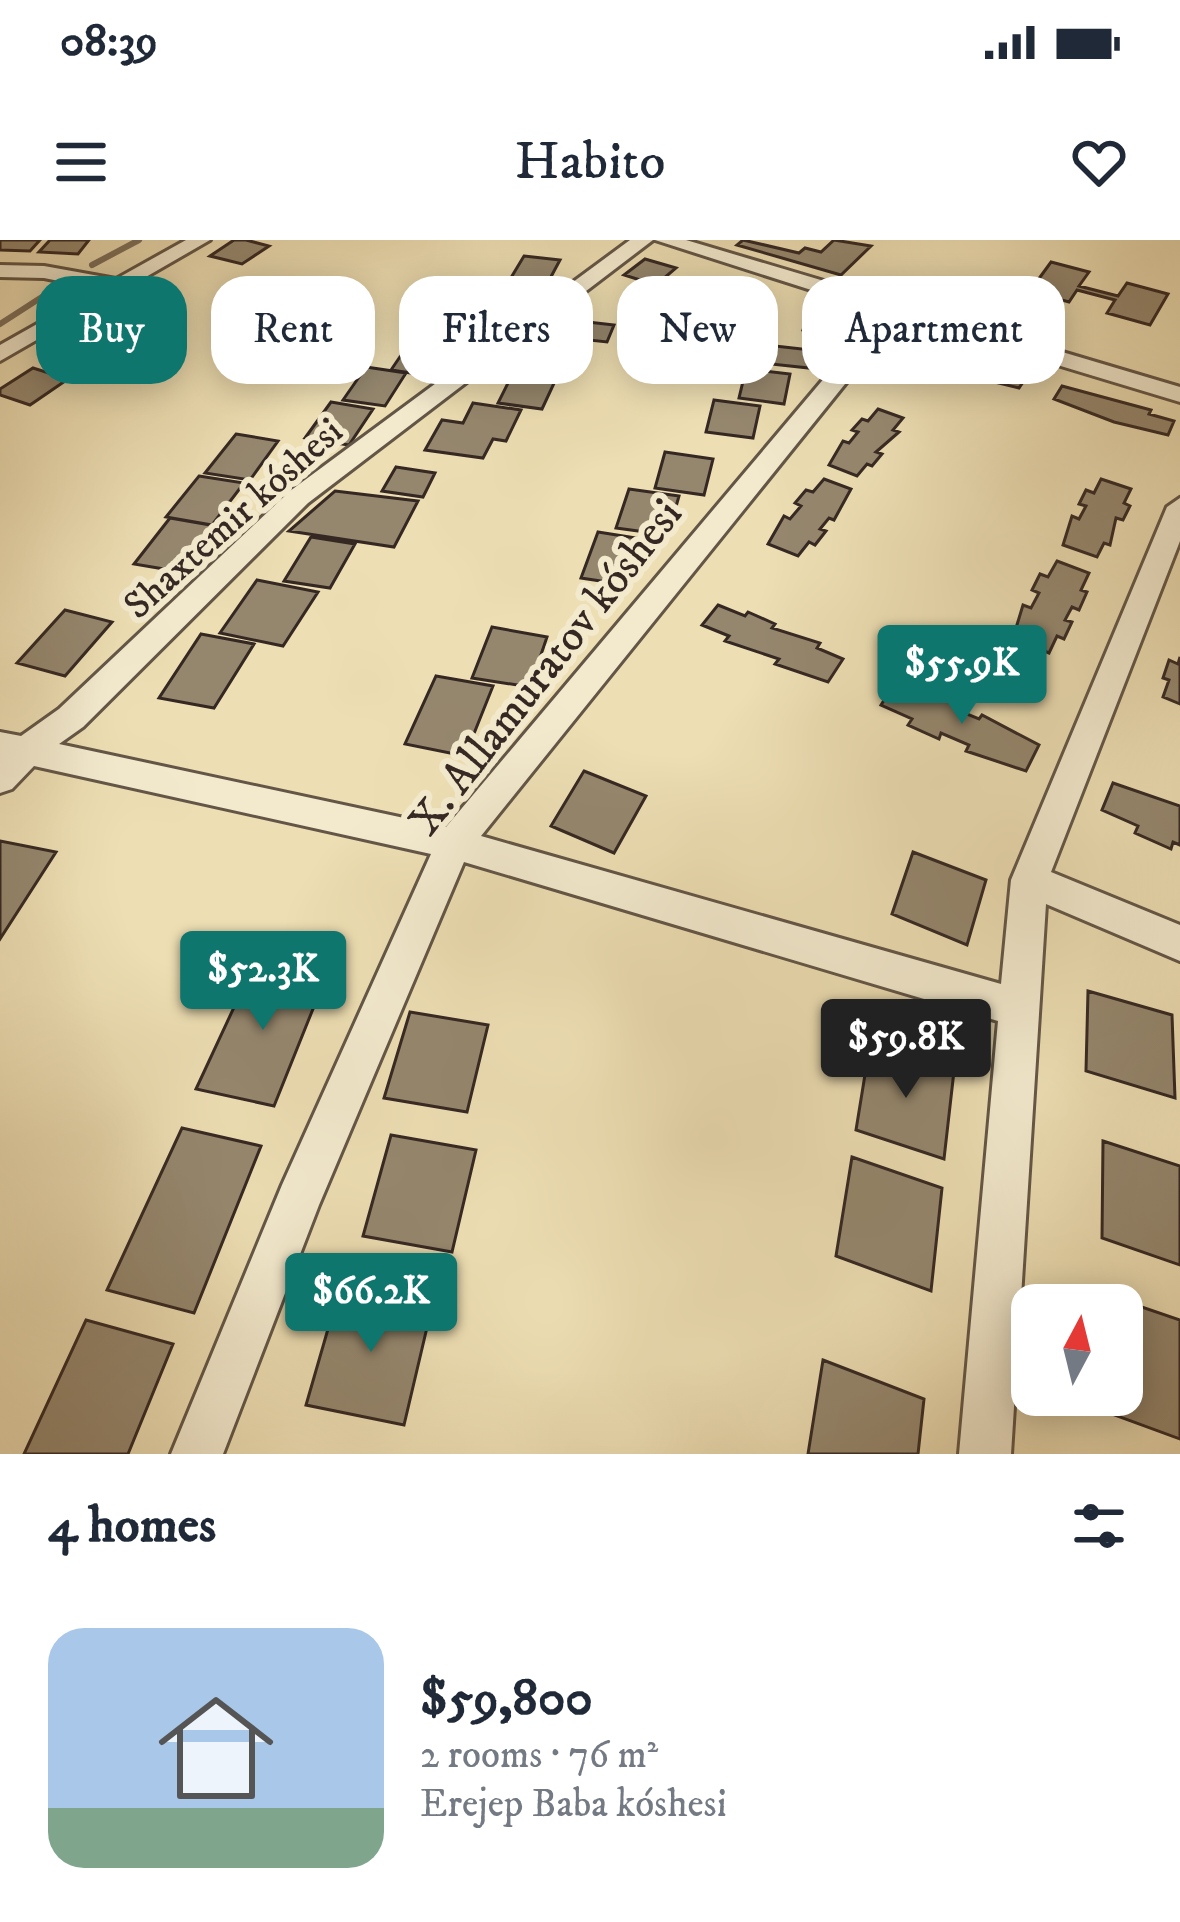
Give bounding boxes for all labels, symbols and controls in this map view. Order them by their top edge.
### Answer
text: 08:39 [60,14,158,70]
icon: menu [48,129,114,195]
text: Habito [515,129,665,196]
icon: heart [1066,129,1132,195]
chip: Buy [36,276,187,384]
chip: Rent [211,276,375,384]
chip: Filters [399,276,593,384]
chip: New [617,276,778,384]
chip: Apartment [802,276,1065,384]
street label: Shaxtemir kóshesi [114,408,353,630]
street label: X. Allamuratov kóshesi [397,488,695,847]
pin: $55.9K [864,625,1060,727]
text: $55.9K [905,639,1019,688]
pin: $52.3K [165,931,361,1033]
text: $52.3K [207,945,319,994]
pin: $59.8K [808,999,1004,1101]
text: $59.8K [848,1013,964,1062]
pin: $66.2K [273,1253,469,1355]
text: $66.2K [312,1267,430,1316]
north arrow [1011,1284,1143,1416]
map controls [1011,1284,1143,1416]
icon: filters [1066,1493,1132,1559]
text: 4 homes [48,1494,216,1558]
text: $59,800 [420,1667,593,1731]
icon: home [144,1676,288,1820]
text: 2 rooms · 76 m² [420,1731,658,1780]
text: Erejep Baba kóshesi [420,1780,727,1829]

